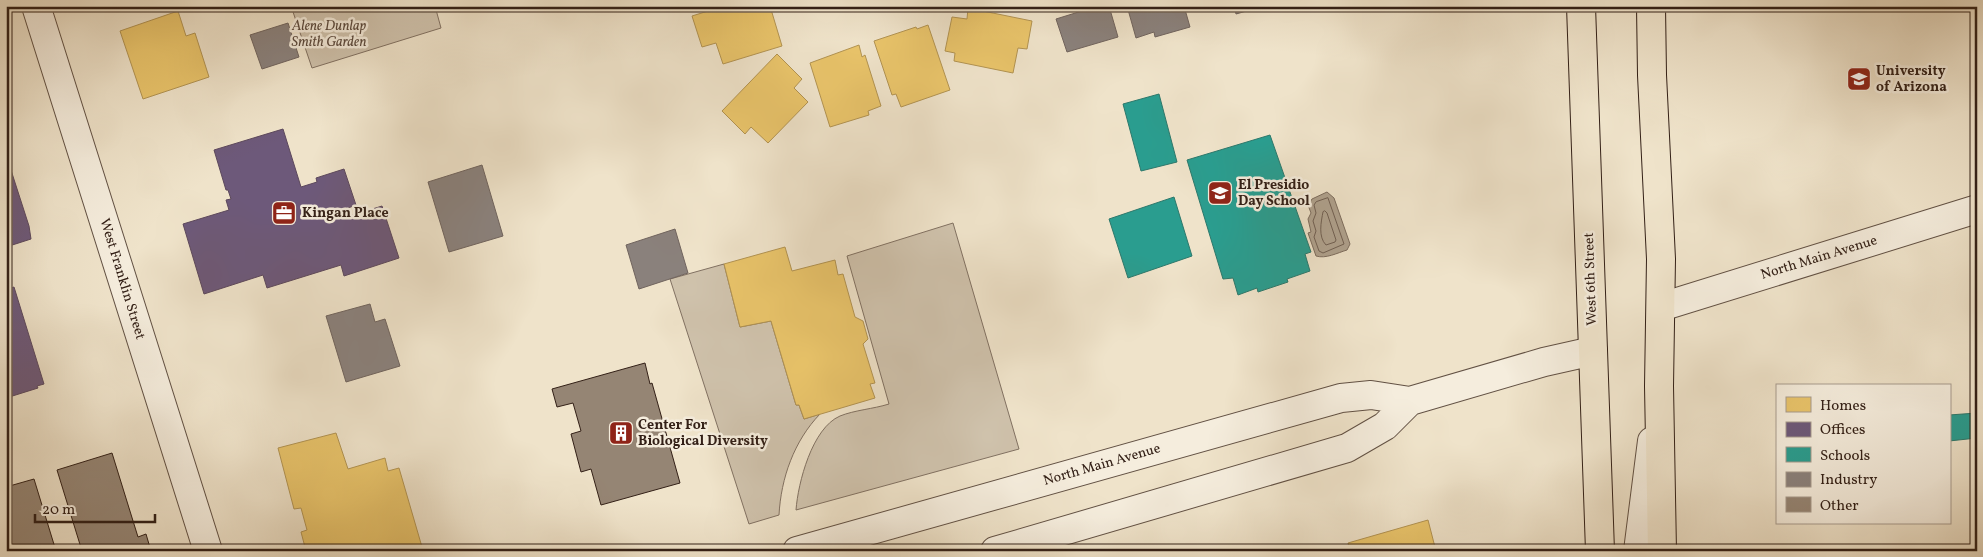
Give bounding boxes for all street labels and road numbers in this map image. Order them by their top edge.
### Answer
street label: West Franklin Street [95,216,149,342]
street label: North Main Avenue [1758,231,1880,285]
street label: West 6th Street [1580,232,1602,326]
street label: North Main Avenue [1041,439,1163,491]

